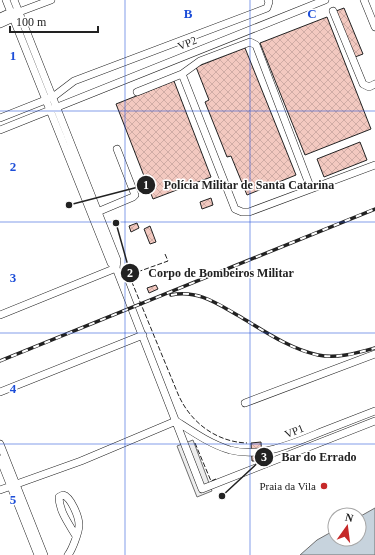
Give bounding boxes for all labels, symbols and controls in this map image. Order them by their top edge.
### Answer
text: B [184,6,193,21]
text: C [307,6,317,21]
scale bar [10,8,98,34]
text: 100 m [16,15,47,29]
street label: VP2 [176,34,198,52]
text: 1 [10,48,16,63]
text: 2 [10,159,16,174]
callout: Polícia Militar de Santa Catarina [136,173,342,197]
text: 1 [143,178,149,192]
text: Polícia Militar de Santa Catarina [164,178,334,192]
callout: Corpo de Bombeiros Militar [120,261,301,285]
text: 2 [127,266,133,280]
text: Corpo de Bombeiros Militar [148,266,294,280]
text: 3 [10,270,17,285]
text: 4 [10,381,17,396]
street label: VP1 [283,422,305,440]
callout: Bar do Errado [254,445,365,469]
text: 3 [261,450,267,464]
text: Bar do Errado [281,450,357,464]
place label: Praia da Vila [259,480,316,492]
marker: Praia da Vila [319,481,329,491]
text: 5 [10,492,17,507]
north arrow [327,507,367,547]
text: N [344,511,355,524]

